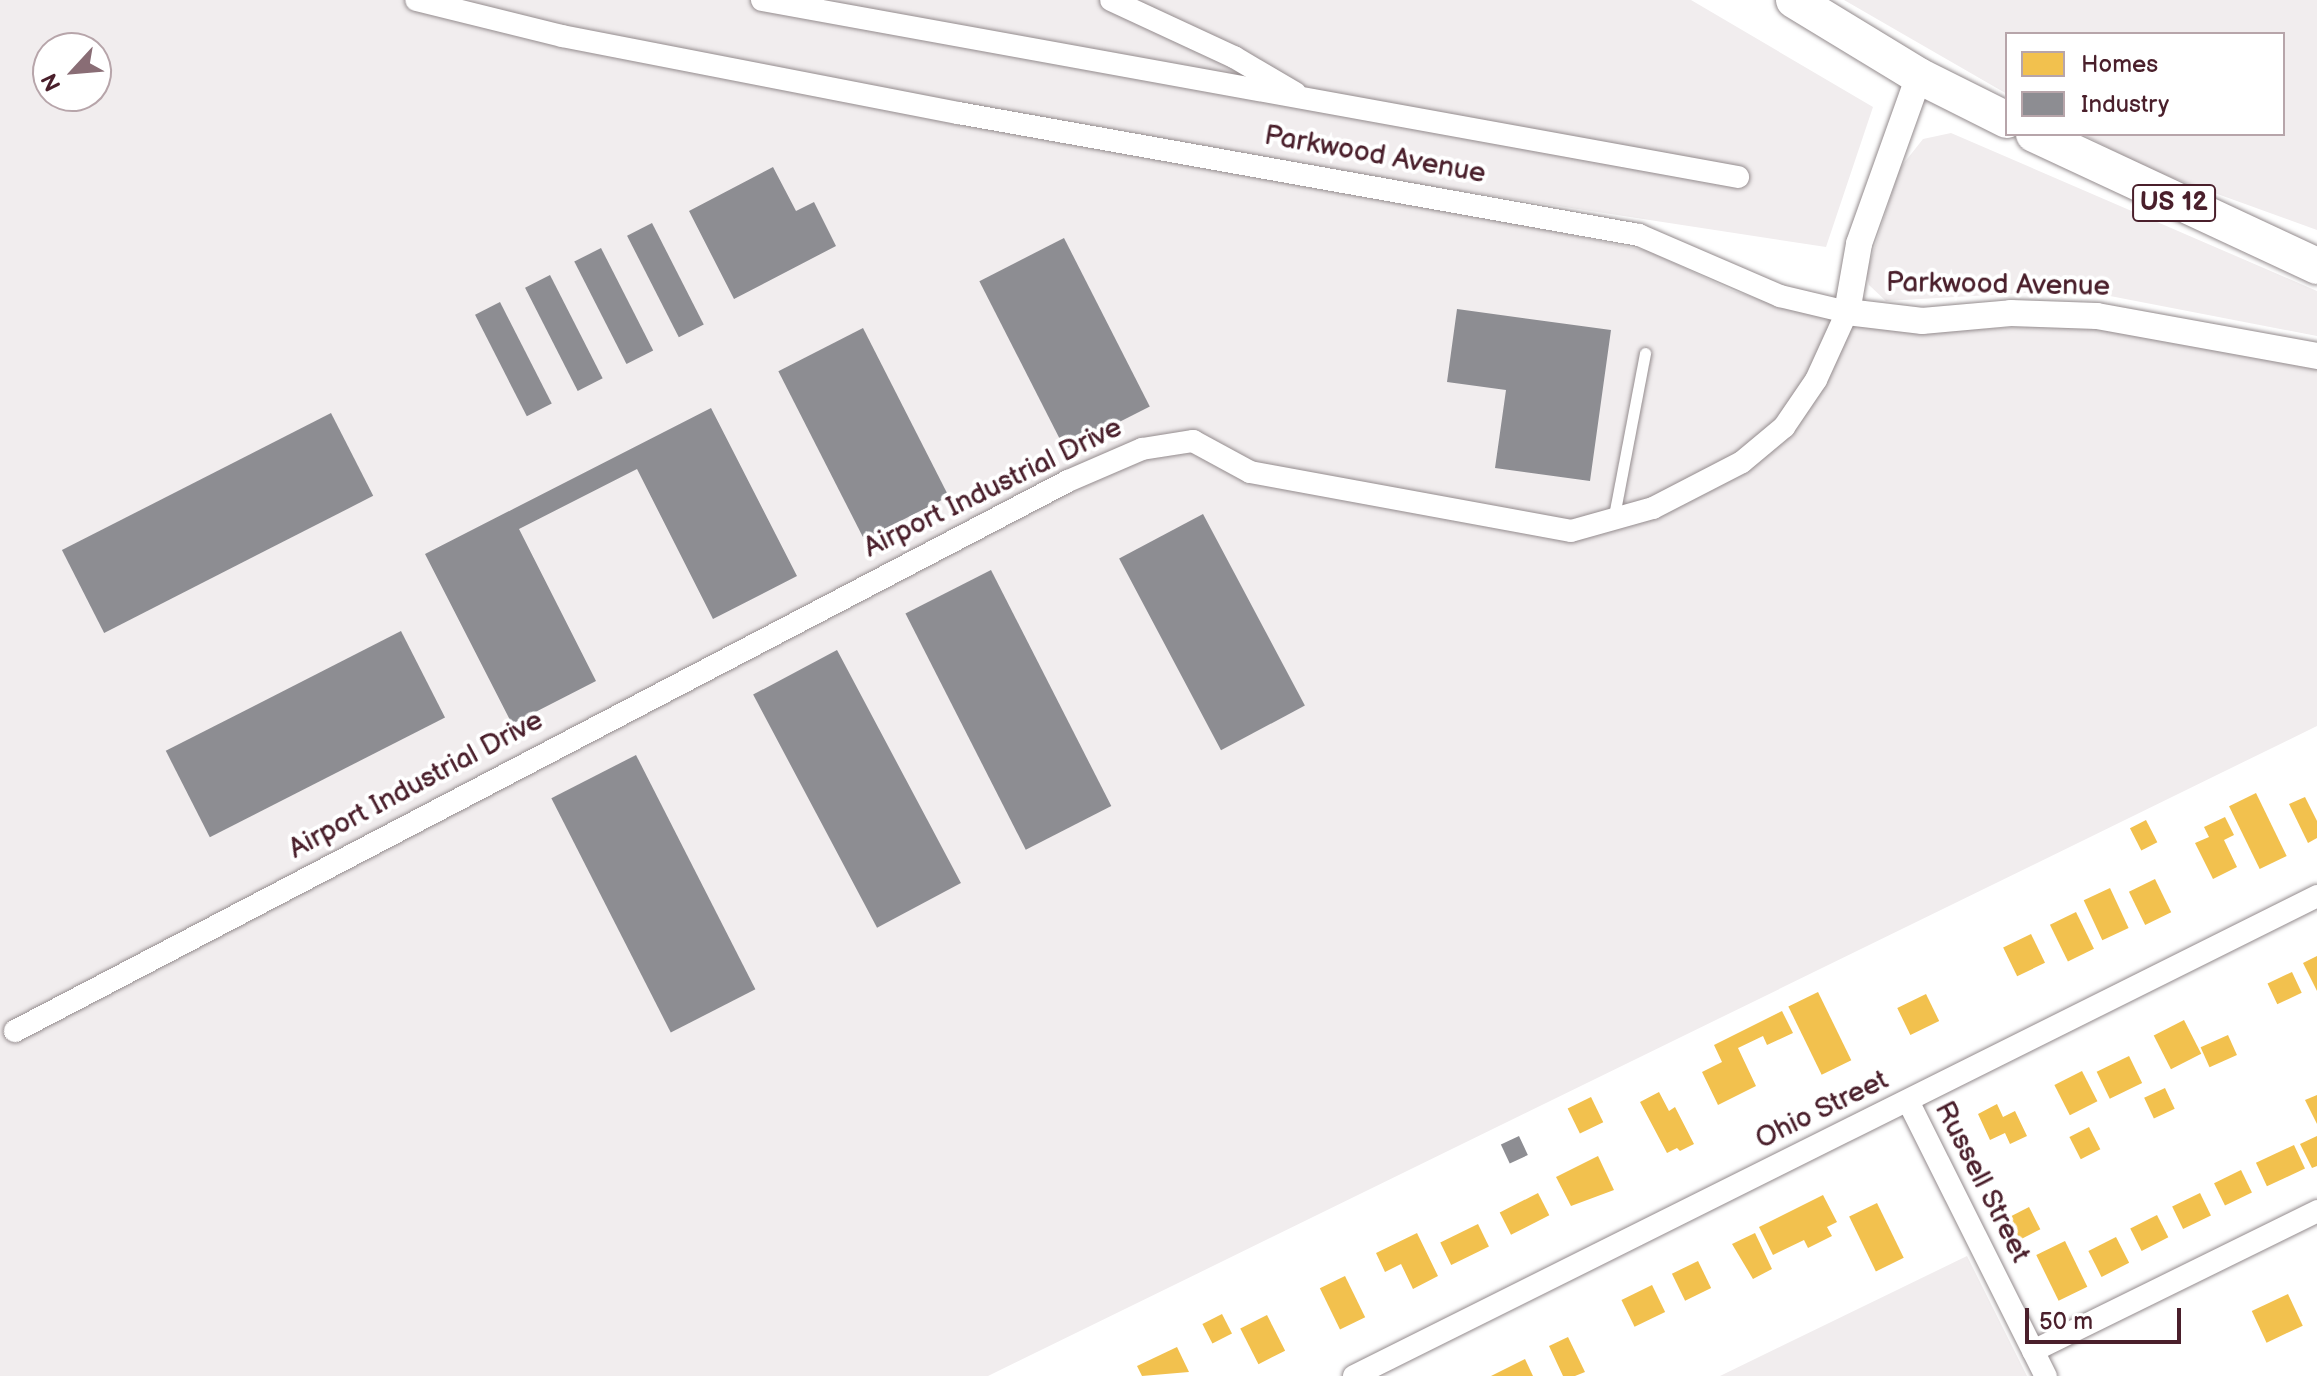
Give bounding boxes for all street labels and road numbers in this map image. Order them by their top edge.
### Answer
street label: Parkwood Avenue [1262,119,1488,191]
road number: US 12 [2132,181,2216,225]
street label: Parkwood Avenue [1886,266,2110,304]
street label: Airport Industrial Drive [858,411,1128,565]
street label: Airport Industrial Drive [283,704,549,866]
street label: Ohio Street [1750,1063,1894,1157]
street label: Russell Street [1927,1096,2037,1268]

